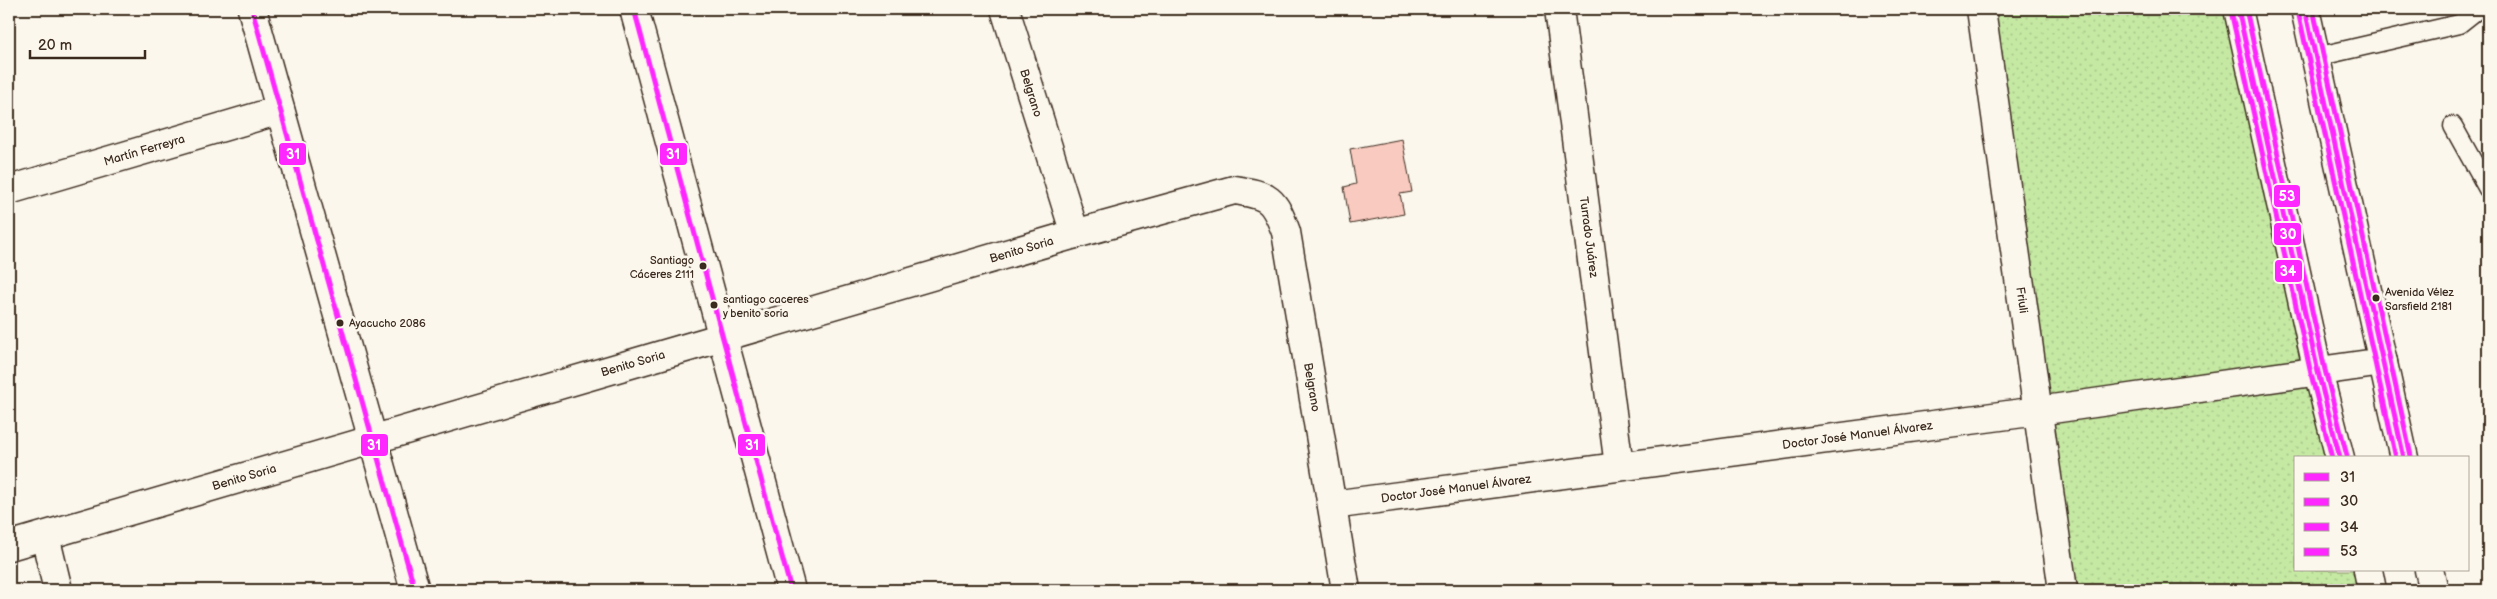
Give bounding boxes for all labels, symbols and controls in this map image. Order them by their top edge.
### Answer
scale bar [30,28,145,60]
text: 20 m [38,36,72,55]
street label: Belgrano [1017,67,1046,119]
street label: Martín Ferreyra [102,131,187,169]
line badge: 31 [278,142,307,166]
line badge: 31 [659,142,688,166]
text: 31 [286,146,300,163]
text: 31 [666,146,680,163]
line badge: 53 [2273,184,2301,208]
text: 53 [2279,188,2295,205]
street label: Turrado Juárez [1576,196,1602,279]
line badge: 30 [2273,222,2302,246]
text: 30 [2280,226,2297,243]
street label: Benito Soria [988,233,1056,266]
place label: Santiago Cáceres 2111 [630,254,694,281]
line badge: 34 [2274,259,2303,283]
marker: Santiago Cáceres 2111 [698,261,708,271]
text: 34 [2280,263,2297,280]
street label: Friuli [2013,286,2031,314]
place label: Avenida Vélez Sarsfield 2181 [2385,286,2455,313]
place label: santiago caceres y benito soria [722,293,809,320]
marker: Avenida Vélez Sarsfield 2181 [2371,293,2381,303]
marker: santiago caceres y benito soria [709,300,719,310]
place label: Ayacucho 2086 [349,317,426,330]
marker: Ayacucho 2086 [335,318,345,328]
street label: Benito Soria [599,347,667,380]
street label: Belgrano [1301,362,1324,413]
street label: Doctor José Manuel Álvarez [1781,418,1934,452]
line badge: 31 [360,433,389,457]
line badge: 31 [737,433,766,457]
text: 31 [367,437,381,454]
text: 31 [745,437,759,454]
legend [2294,456,2470,572]
street label: Benito Soria [210,461,278,494]
text: 31 [2340,468,2355,487]
street label: Doctor José Manuel Álvarez [1380,471,1532,506]
text: 30 [2340,492,2358,511]
text: 34 [2340,518,2358,537]
text: 53 [2340,542,2358,561]

